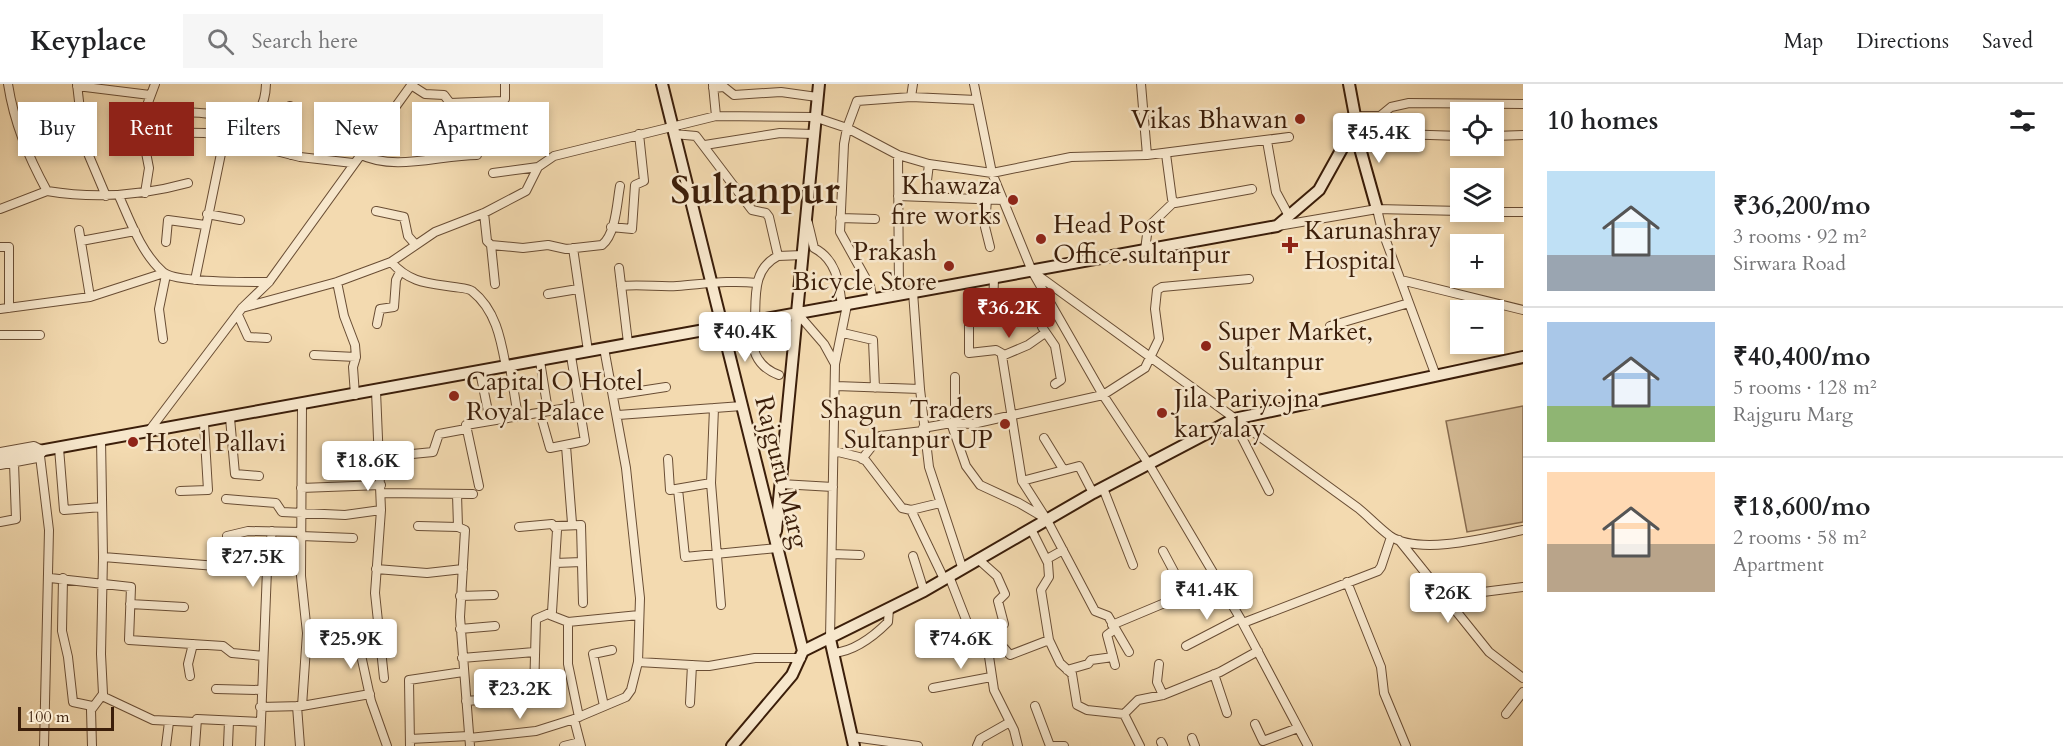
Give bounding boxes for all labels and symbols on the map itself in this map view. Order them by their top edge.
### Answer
place label: Vikas Bhawan [1131,102,1288,137]
marker: Vikas Bhawan [1293,112,1307,126]
pin: ₹45.4K [1330,113,1428,164]
district label: Sultanpur [670,165,840,217]
place label: Khawaza fire works [891,168,1001,233]
marker: Khawaza fire works [1006,193,1020,207]
place label: Head Post Office sultanpur [1053,207,1230,272]
place label: Karunashray Hospital [1304,213,1442,278]
marker: Head Post Office sultanpur [1034,232,1048,246]
place label: Prakash Bicycle Store [793,234,937,299]
marker: Karunashray Hospital [1281,236,1299,254]
marker: Prakash Bicycle Store [942,259,956,273]
pin: ₹36.2K [960,288,1058,339]
pin: ₹40.4K [696,312,794,363]
place label: Super Market, Sultanpur [1218,314,1373,379]
marker: Super Market, Sultanpur [1199,339,1213,353]
place label: Capital O Hotel Royal Palace [466,364,644,429]
place label: Jila Pariyojna karyalay [1170,381,1319,446]
marker: Capital O Hotel Royal Palace [447,389,461,403]
street label: Rajguru Marg [746,392,818,552]
place label: Shagun Traders Sultanpur UP [820,392,993,457]
marker: Jila Pariyojna karyalay [1155,406,1169,420]
marker: Shagun Traders Sultanpur UP [998,417,1012,431]
place label: Hotel Pallavi [145,425,286,460]
marker: Hotel Pallavi [126,435,140,449]
pin: ₹18.6K [319,441,417,492]
pin: ₹27.5K [204,537,302,588]
pin: ₹41.4K [1158,570,1256,621]
pin: ₹26K [1412,573,1484,624]
pin: ₹25.9K [302,619,400,670]
pin: ₹74.6K [912,619,1010,670]
pin: ₹23.2K [471,669,569,720]
scale bar [18,704,114,732]

